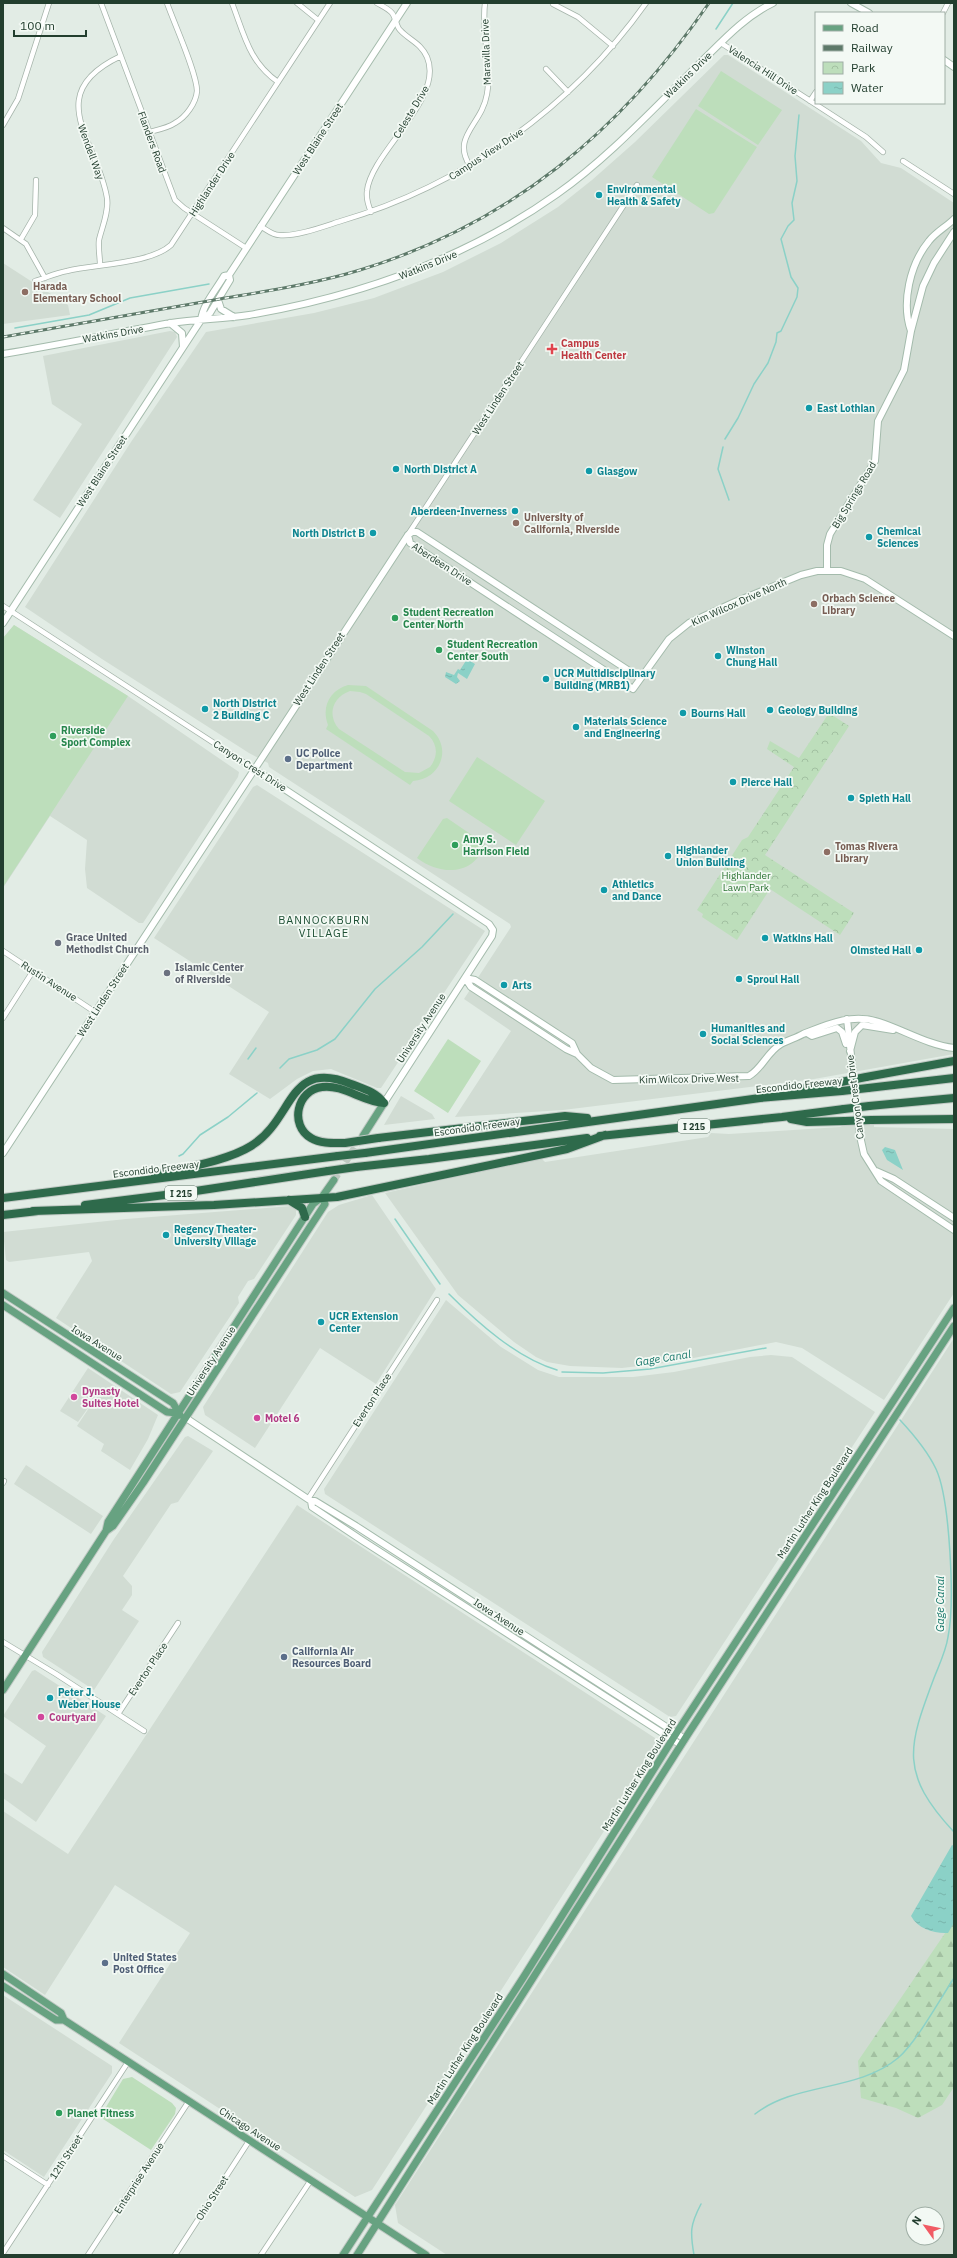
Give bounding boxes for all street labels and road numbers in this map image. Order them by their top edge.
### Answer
street label: Maravilla Drive [478,18,494,85]
street label: Valencia Hill Drive [726,43,801,98]
street label: Watkins Drive [661,49,715,101]
street label: Celeste Drive [390,83,432,141]
street label: West Blaine Street [290,100,346,177]
street label: Flanders Road [135,109,169,175]
street label: Wendell Way [75,122,107,182]
street label: Campus View Drive [446,125,526,183]
street label: Highlander Drive [186,149,238,219]
street label: Watkins Drive [397,247,459,283]
street label: Watkins Drive [82,322,145,346]
street label: West Linden Street [469,358,527,437]
street label: West Blaine Street [74,432,130,509]
street label: Big Springs Road [829,459,879,531]
street label: Aberdeen Drive [409,540,475,589]
street label: Kim Wilcox Drive North [689,575,789,629]
street label: West Linden Street [290,629,348,708]
street label: Canyon Crest Drive [211,737,290,795]
street label: Rustin Avenue [18,958,80,1004]
street label: West Linden Street [74,960,132,1039]
street label: University Avenue [394,990,449,1065]
street label: Canyon Crest Drive [843,1054,867,1140]
street label: Kim Wilcox Drive West [639,1072,740,1086]
street label: Escondido Freeway [755,1074,843,1096]
street label: Escondido Freeway [433,1115,521,1139]
road number: I 215 [678,1119,710,1133]
street label: Escondido Freeway [112,1157,200,1181]
road number: I 215 [165,1186,197,1200]
street label: Iowa Avenue [69,1322,126,1364]
street label: University Avenue [184,1323,239,1398]
street label: Everton Place [350,1370,394,1429]
street label: Martin Luther King Boulevard [774,1445,856,1561]
street label: Iowa Avenue [471,1596,527,1639]
street label: Everton Place [125,1639,171,1698]
street label: Martin Luther King Boulevard [599,1716,679,1834]
street label: Martin Luther King Boulevard [424,1991,506,2107]
street label: Chicago Avenue [217,2104,284,2154]
street label: 12th Street [47,2132,86,2182]
street label: Enterprise Avenue [111,2140,167,2216]
street label: Ohio Street [193,2173,232,2223]

